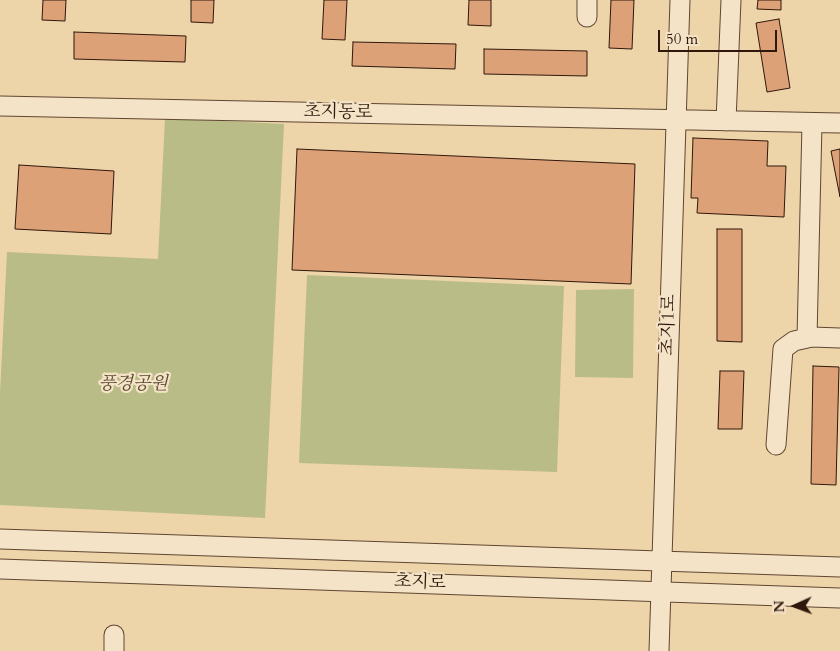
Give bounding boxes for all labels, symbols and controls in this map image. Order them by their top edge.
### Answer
scale bar [660,20,779,52]
text: 50 m [666,29,698,49]
street label: 초지동로 [303,102,373,124]
street label: 초지1로 [657,294,681,356]
park label: 풍경공원 [98,374,168,396]
street label: 초지로 [394,571,446,595]
north arrow [770,581,820,631]
text: N [770,600,789,613]

